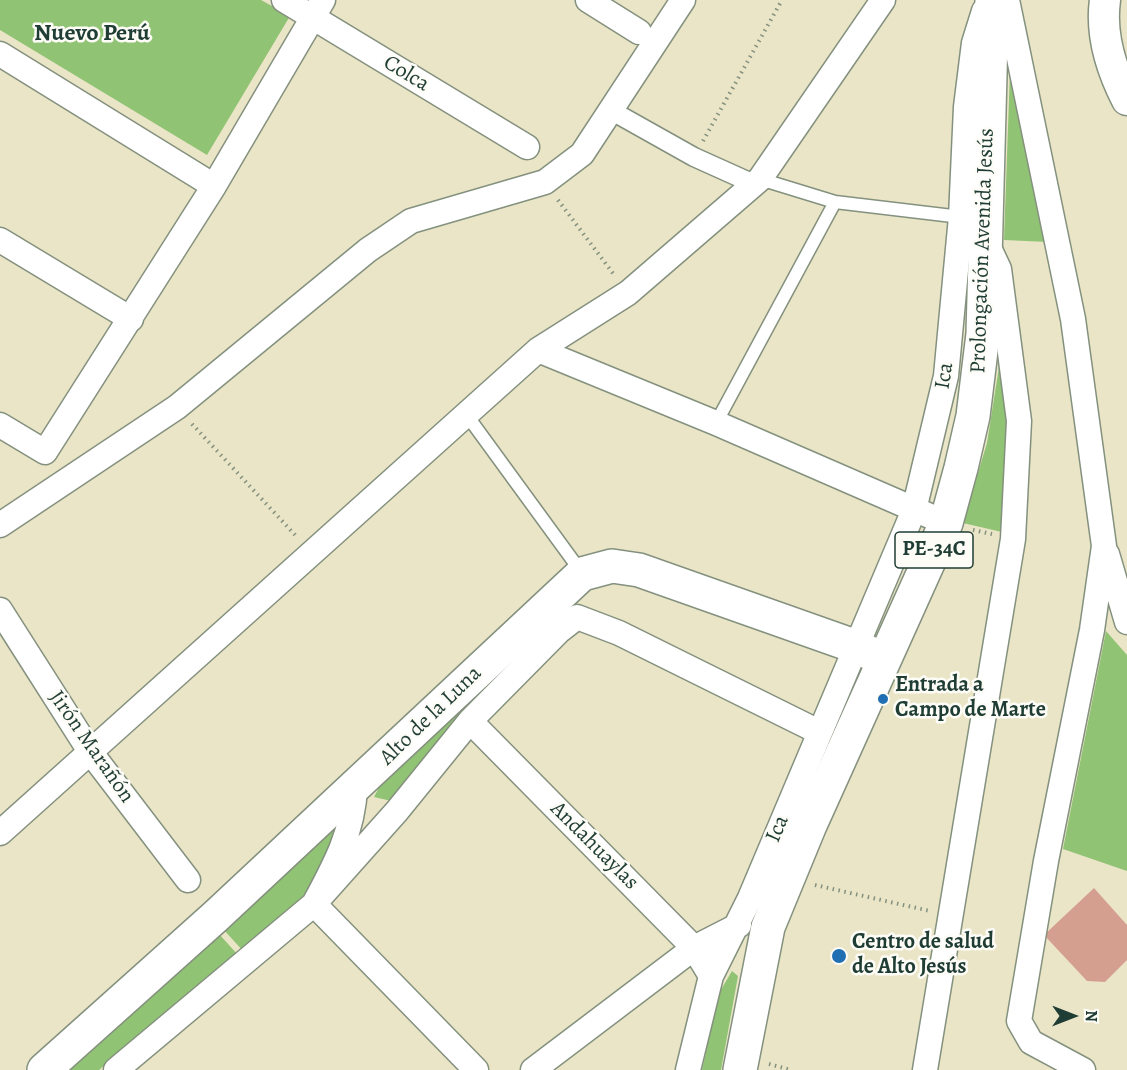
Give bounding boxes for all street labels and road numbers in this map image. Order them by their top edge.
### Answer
street label: Colca [378,50,434,98]
street label: Prolongación Avenida Jesús [966,128,1000,374]
street label: Ica [930,361,960,391]
road number: PE-34C [895,532,973,568]
street label: Alto de la Luna [374,661,488,771]
street label: Jirón Marañón [43,686,139,808]
street label: Andahuaylas [544,796,644,896]
street label: Ica [761,811,795,847]

